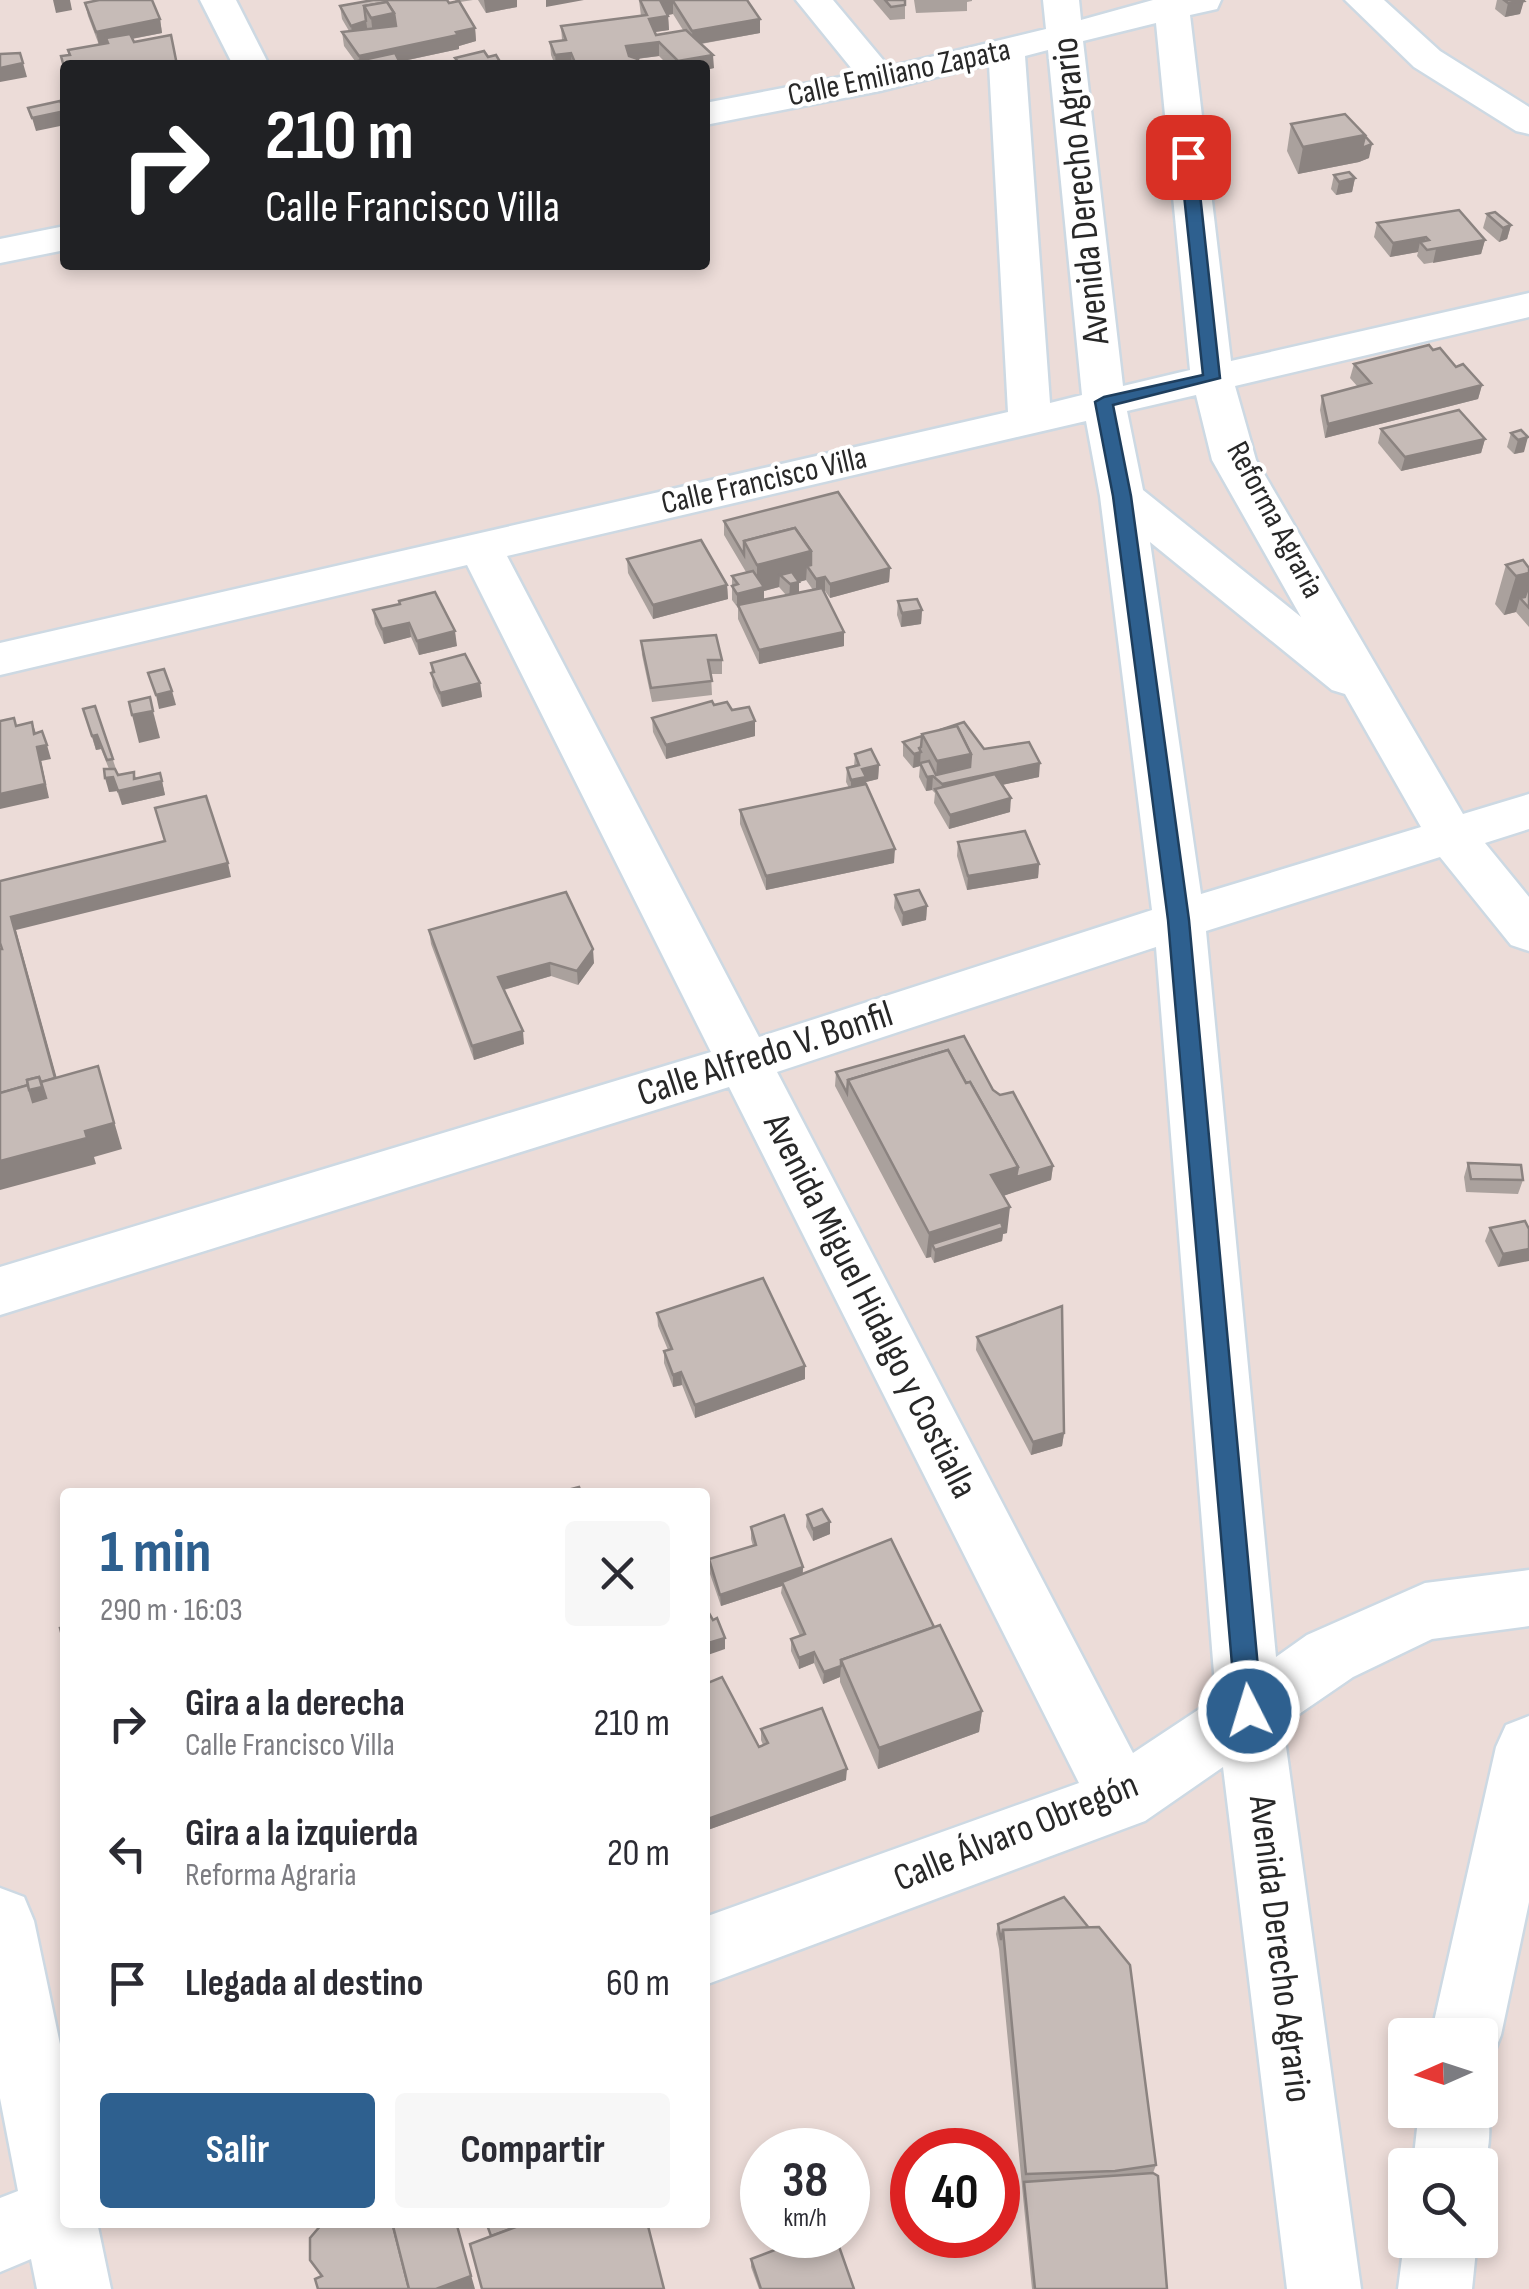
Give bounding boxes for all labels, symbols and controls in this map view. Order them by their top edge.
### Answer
street label: Calle Emiliano Zapata [784,30,1014,116]
street label: Avenida Derecho Agrario [1042,35,1120,348]
text: 210 m [265,95,414,179]
icon: right [100,100,230,230]
pin [1146,115,1231,200]
icon: arrive [1161,130,1216,185]
text: Calle Francisco Villa [265,180,560,235]
street label: Reforma Agraria [1218,435,1332,605]
street label: Calle Francisco Villa [657,438,871,524]
street label: Calle Alfredo V. Bonfil [632,992,898,1116]
street label: Avenida Miguel Hidalgo y Costialla [753,1105,987,1506]
text: 1 min [100,1517,212,1589]
button: close [565,1521,670,1626]
text: 290 m · 16:03 [100,1591,243,1630]
position arrow [1197,1659,1301,1763]
text: Gira a la derecha [185,1681,405,1726]
icon: right [100,1696,155,1751]
text: 210 m [594,1701,670,1746]
text: Calle Francisco Villa [185,1726,395,1765]
street label: Calle Álvaro Obregón [887,1762,1145,1902]
street label: Avenida Derecho Agrario [1239,1792,1321,2105]
text: Gira a la izquierda [185,1811,418,1856]
icon: left [100,1826,155,1881]
text: 20 m [607,1831,670,1876]
text: Reforma Agraria [185,1856,357,1895]
icon: arrive [100,1956,155,2011]
text: Llegada al destino [185,1961,423,2006]
text: 60 m [606,1961,670,2006]
north arrow [1388,2018,1498,2128]
map controls [1388,2018,1498,2258]
button: Salir [100,2093,375,2208]
button: Compartir [395,2093,670,2208]
speed limit sign: 40 [890,2128,1020,2258]
button: search [1388,2148,1498,2258]
text: 38 [782,2151,828,2211]
text: km/h [783,2203,827,2234]

